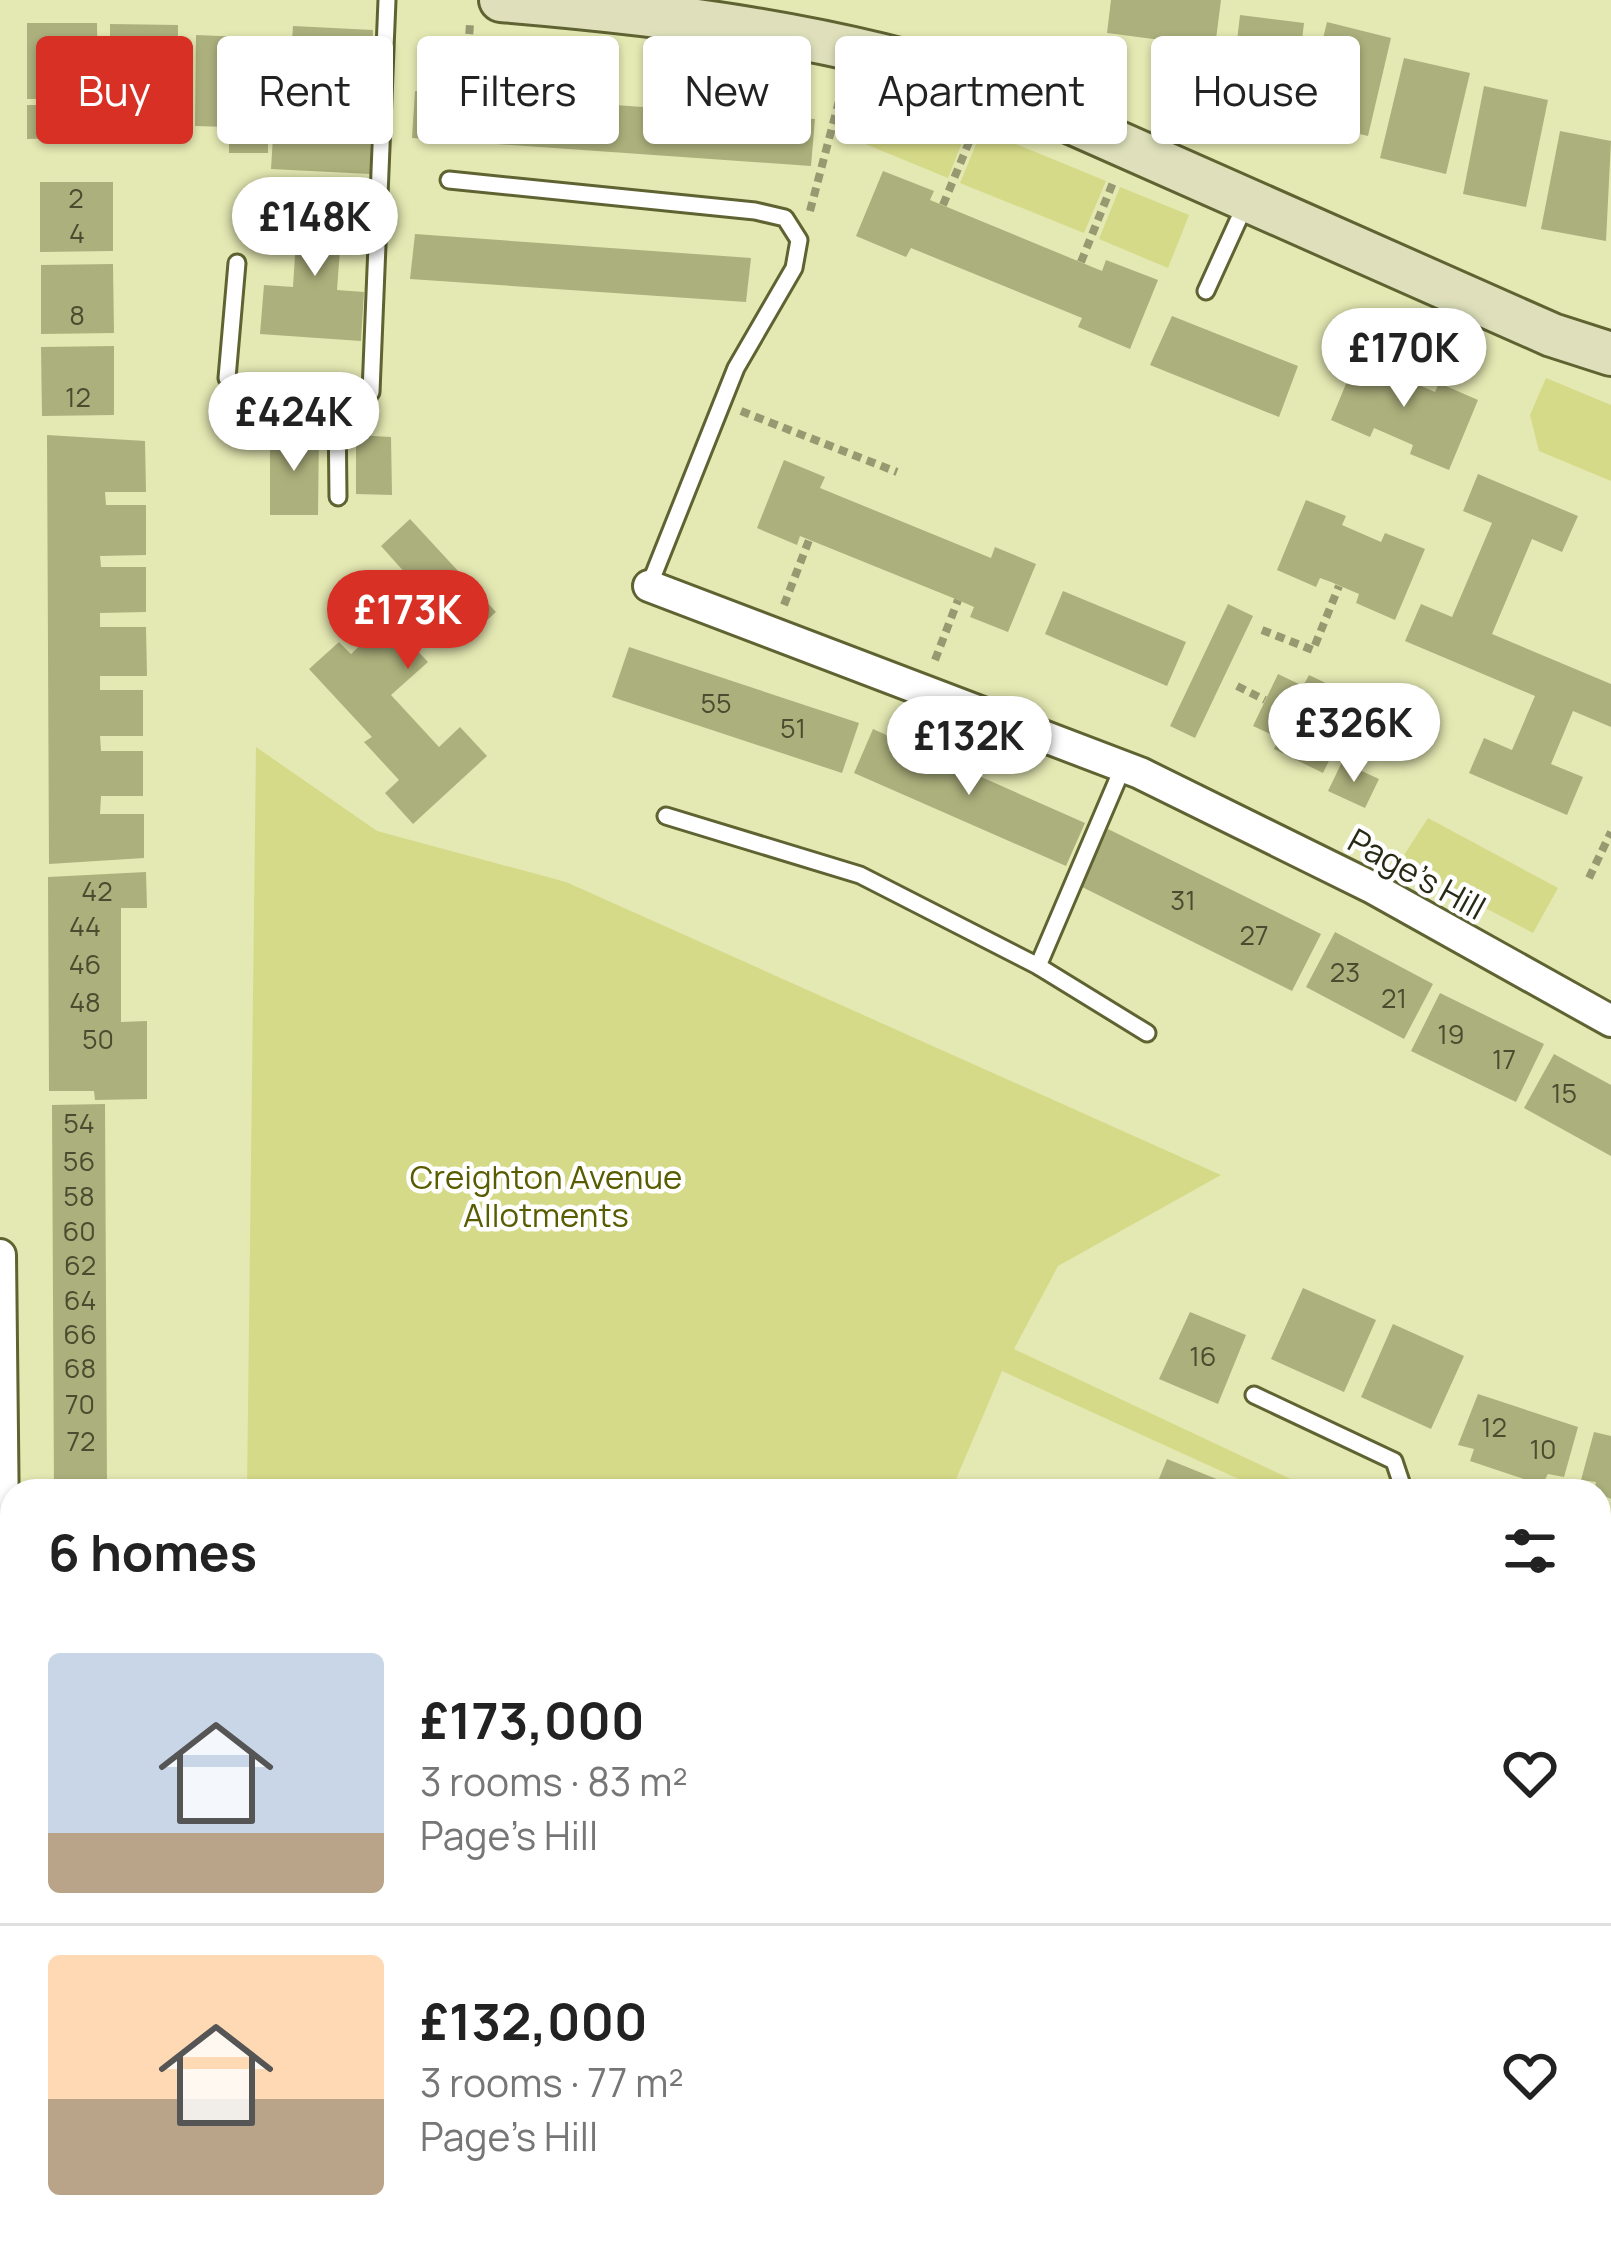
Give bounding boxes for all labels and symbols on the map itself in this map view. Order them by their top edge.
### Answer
pin: £148K [231,177,399,279]
house number: 2 [68,179,84,216]
house number: 4 [69,214,85,251]
house number: 8 [69,296,85,333]
pin: £170K [1320,308,1488,410]
pin: £424K [210,372,378,474]
house number: 12 [65,378,91,415]
pin: £173K [324,570,492,672]
pin: £326K [1270,683,1438,785]
house number: 55 [700,684,732,721]
pin: £132K [885,696,1053,798]
house number: 51 [780,709,806,746]
street label: Page's Hill [1340,817,1494,930]
house number: 42 [81,872,113,909]
house number: 31 [1170,881,1196,918]
house number: 44 [69,907,101,944]
house number: 27 [1240,916,1268,953]
house number: 46 [69,945,101,982]
house number: 23 [1330,953,1360,990]
house number: 21 [1381,979,1407,1016]
house number: 48 [69,983,101,1020]
house number: 19 [1437,1015,1465,1052]
house number: 50 [82,1020,114,1057]
house number: 17 [1492,1040,1516,1077]
house number: 15 [1551,1074,1577,1111]
house number: 54 [63,1104,95,1141]
house number: 56 [63,1142,95,1179]
park label: Creighton Avenue Allotments [410,1154,682,1237]
house number: 58 [63,1177,95,1214]
house number: 60 [62,1212,96,1249]
house number: 62 [64,1246,96,1283]
house number: 64 [64,1281,96,1318]
house number: 66 [63,1315,97,1352]
house number: 16 [1189,1337,1217,1374]
house number: 68 [64,1349,96,1386]
house number: 70 [65,1385,95,1422]
house number: 12 [1481,1408,1507,1445]
house number: 72 [67,1422,95,1459]
house number: 10 [1530,1430,1557,1467]

